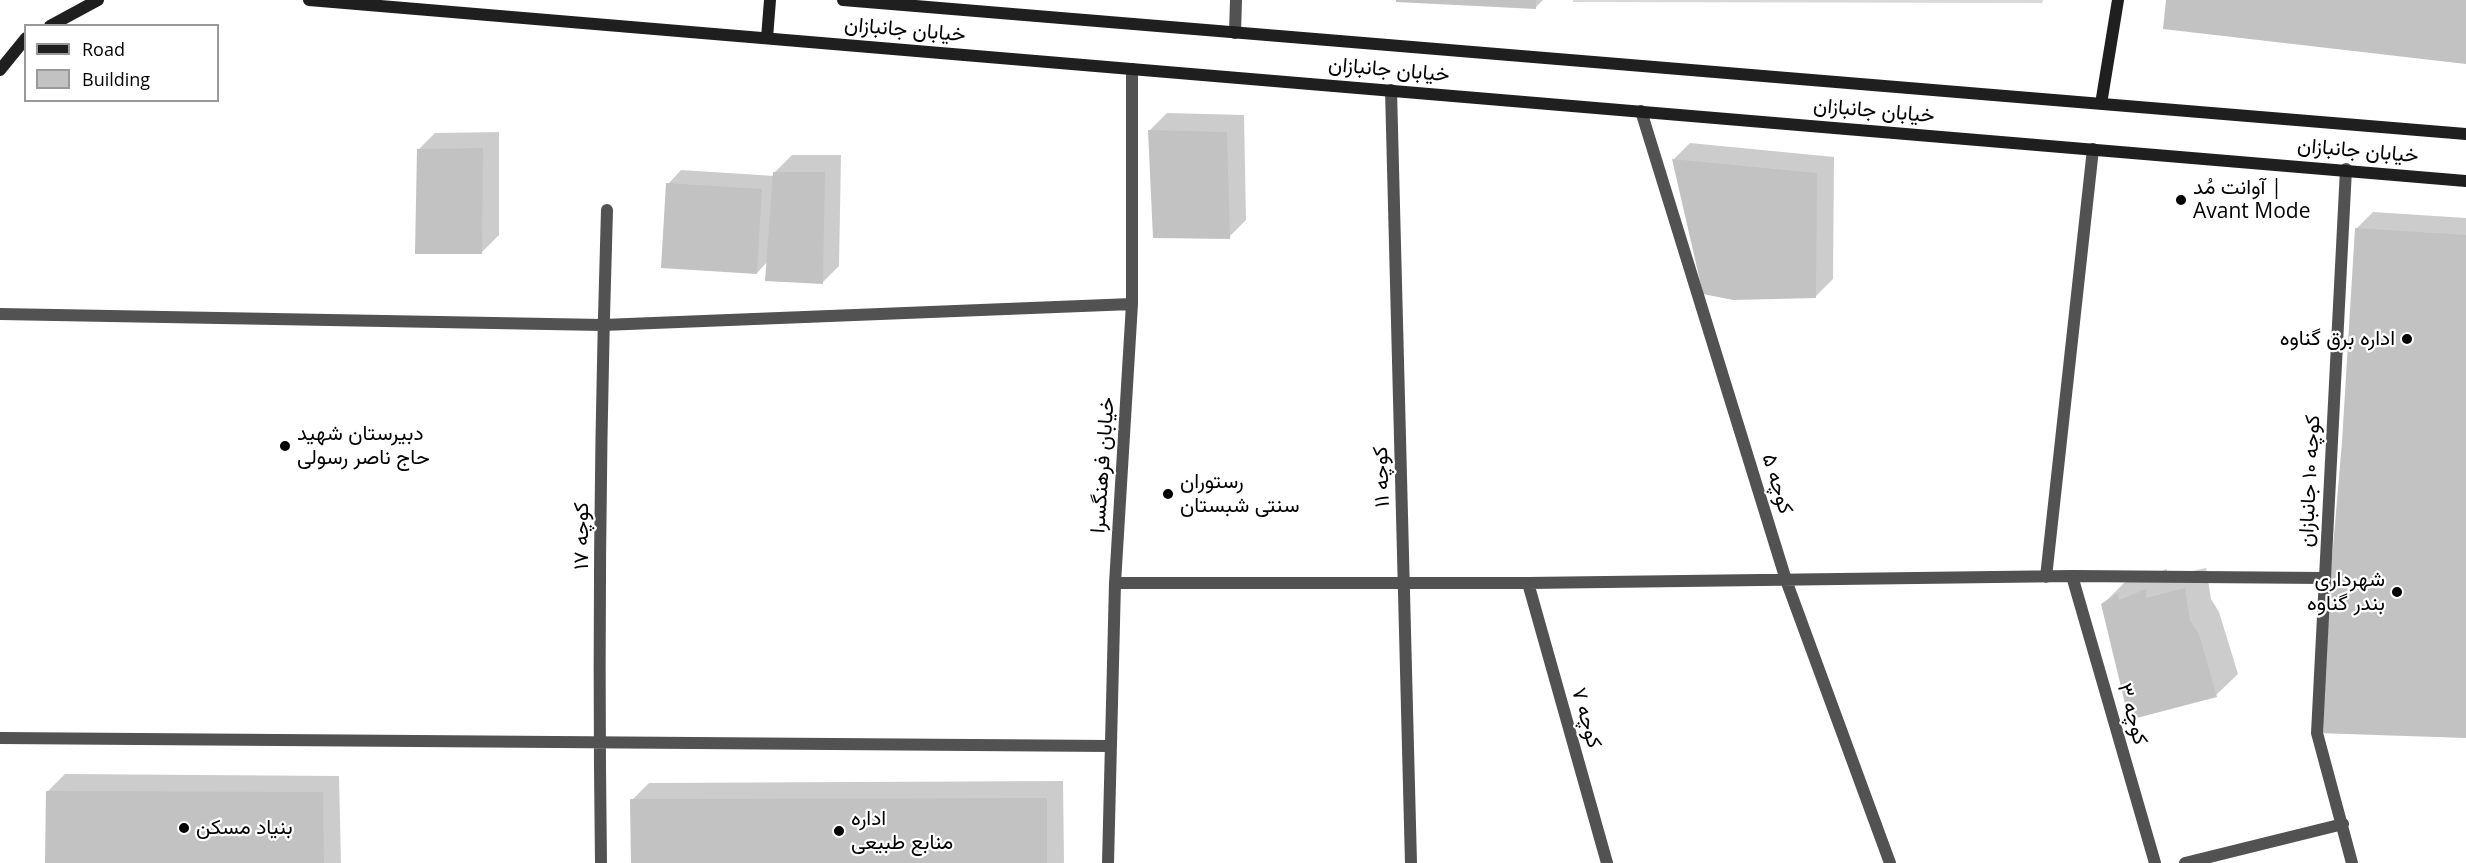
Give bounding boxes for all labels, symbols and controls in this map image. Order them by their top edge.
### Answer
street label: خیابان جانبازان [843,12,967,48]
legend [24,24,219,102]
text: Road [82,37,125,61]
street label: خیابان جانبازان [1327,52,1451,88]
text: Building [82,67,150,91]
street label: خیابان جانبازان [1812,93,1936,129]
street label: خیابان جانبازان [2296,133,2420,169]
place label: آوانت مُد | Avant Mode [2193,175,2310,225]
marker: آوانت مُد | Avant Mode [2174,193,2188,207]
place label: اداره برق گناوه [2280,326,2395,352]
marker: اداره برق گناوه [2400,332,2414,346]
street label: خیابان فرهنگسرا [1086,396,1120,534]
street label: کوچه ۱۰ جانبازان [2294,414,2326,548]
place label: دبیرستان شهید حاج ناصر رسولی [297,421,430,471]
marker: دبیرستان شهید حاج ناصر رسولی [278,439,292,453]
street label: کوچه ۱۱ [1368,446,1396,508]
street label: کوچه ۵ [1756,451,1798,517]
place label: رستوران سنتی شبستان [1180,469,1300,519]
marker: رستوران سنتی شبستان [1161,487,1175,501]
street label: کوچه ۱۷ [569,502,595,570]
place label: شهرداری بندر گناوه [2307,567,2385,617]
marker: شهرداری بندر گناوه [2390,585,2404,599]
street label: کوچه ۳ [2111,680,2153,748]
street label: کوچه ۷ [1565,685,1607,751]
place label: اداره منابع طبیعی [851,806,953,856]
place label: بنیاد مسکن [196,815,293,841]
marker: بنیاد مسکن [177,821,191,835]
marker: اداره منابع طبیعی [832,824,846,838]

